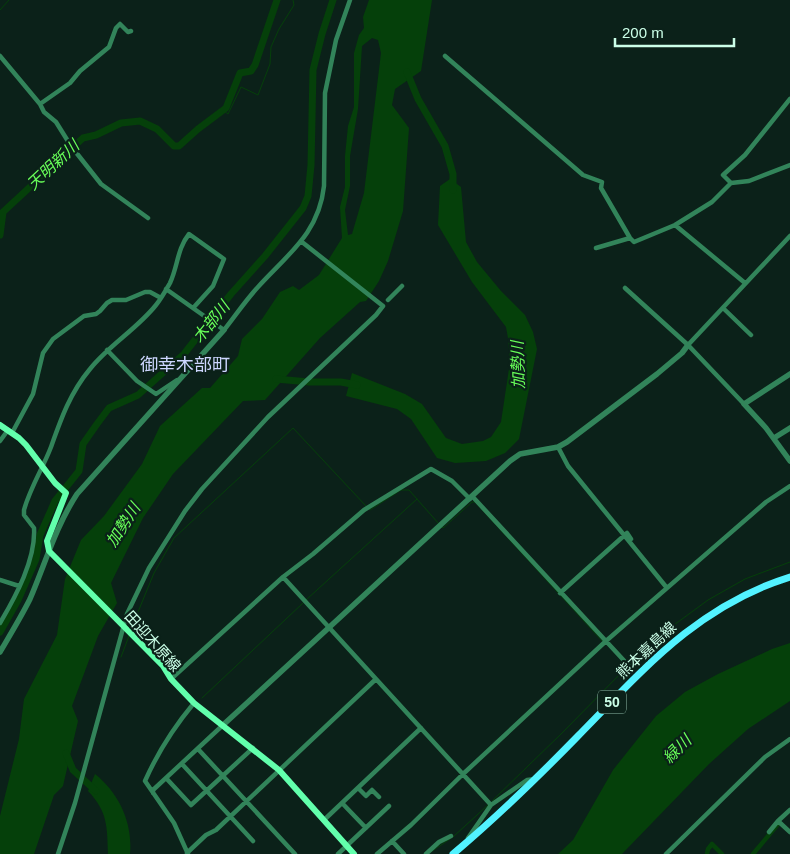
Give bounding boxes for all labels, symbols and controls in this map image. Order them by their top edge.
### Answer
scale bar [615,15,734,47]
text: 200 m [622,24,664,41]
water label: 天明新川 [24,136,84,193]
water label: 木部川 [189,296,234,346]
water label: 加勢川 [509,339,527,389]
district label: 御幸木部町 [140,355,230,375]
water label: 加勢川 [103,499,144,550]
street label: 田迎木原線 [122,607,184,675]
street label: 熊本嘉島線 [613,618,679,682]
road number: 50 [598,690,626,714]
water label: 緑川 [660,730,696,766]

